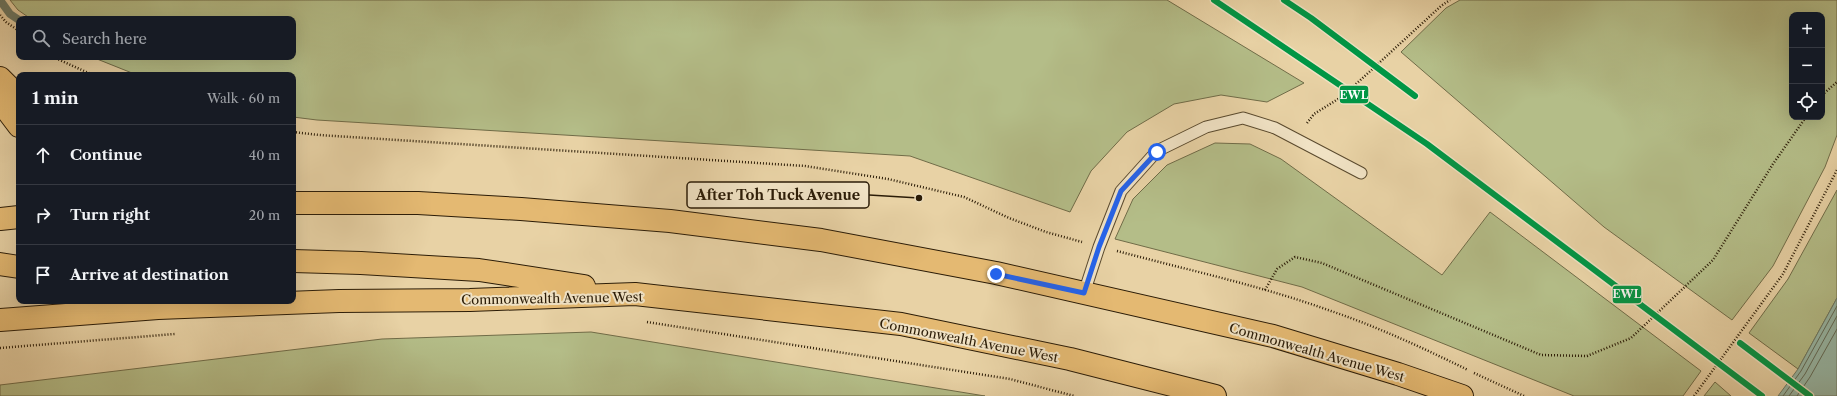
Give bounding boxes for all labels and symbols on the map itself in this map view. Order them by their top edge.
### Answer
line badge: EWL [1339,85,1369,104]
text: EWL [1340,88,1369,102]
route start [1148,143,1166,161]
callout: After Toh Tuck Avenue [687,182,869,208]
text: After Toh Tuck Avenue [695,186,860,204]
route end [987,265,1005,283]
line badge: EWL [1612,285,1642,304]
text: EWL [1613,287,1642,301]
street label: Commonwealth Avenue West [461,288,643,308]
street label: Commonwealth Avenue West [878,315,1060,365]
street label: Commonwealth Avenue West [1227,319,1407,385]

